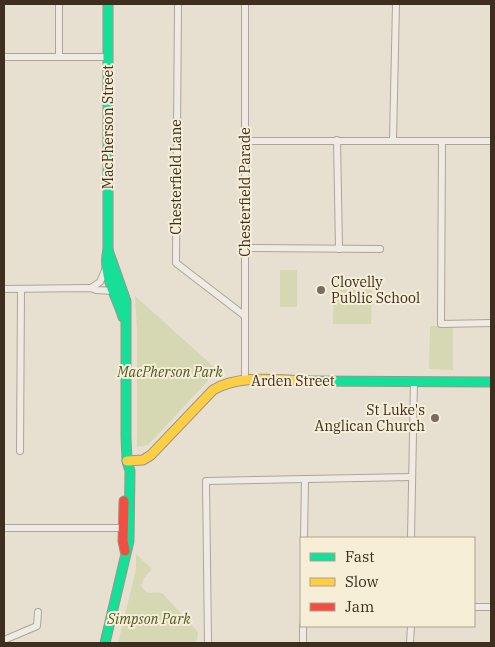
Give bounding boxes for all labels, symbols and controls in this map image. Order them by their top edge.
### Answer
street label: MacPherson Street [99,65,117,189]
street label: Chesterfield Lane [167,119,185,235]
street label: Chesterfield Parade [236,127,254,257]
place label: Clovelly Public School [331,273,420,307]
marker: Clovelly Public School [315,284,327,296]
park label: MacPherson Park [116,363,223,381]
street label: Arden Street [251,372,335,390]
place label: St Luke's Anglican Church [315,401,425,435]
marker: St Luke's Anglican Church [429,412,441,424]
legend [300,537,475,627]
text: Fast [345,547,375,566]
text: Slow [345,572,379,591]
text: Jam [345,597,374,616]
park label: Simpson Park [106,610,191,628]

